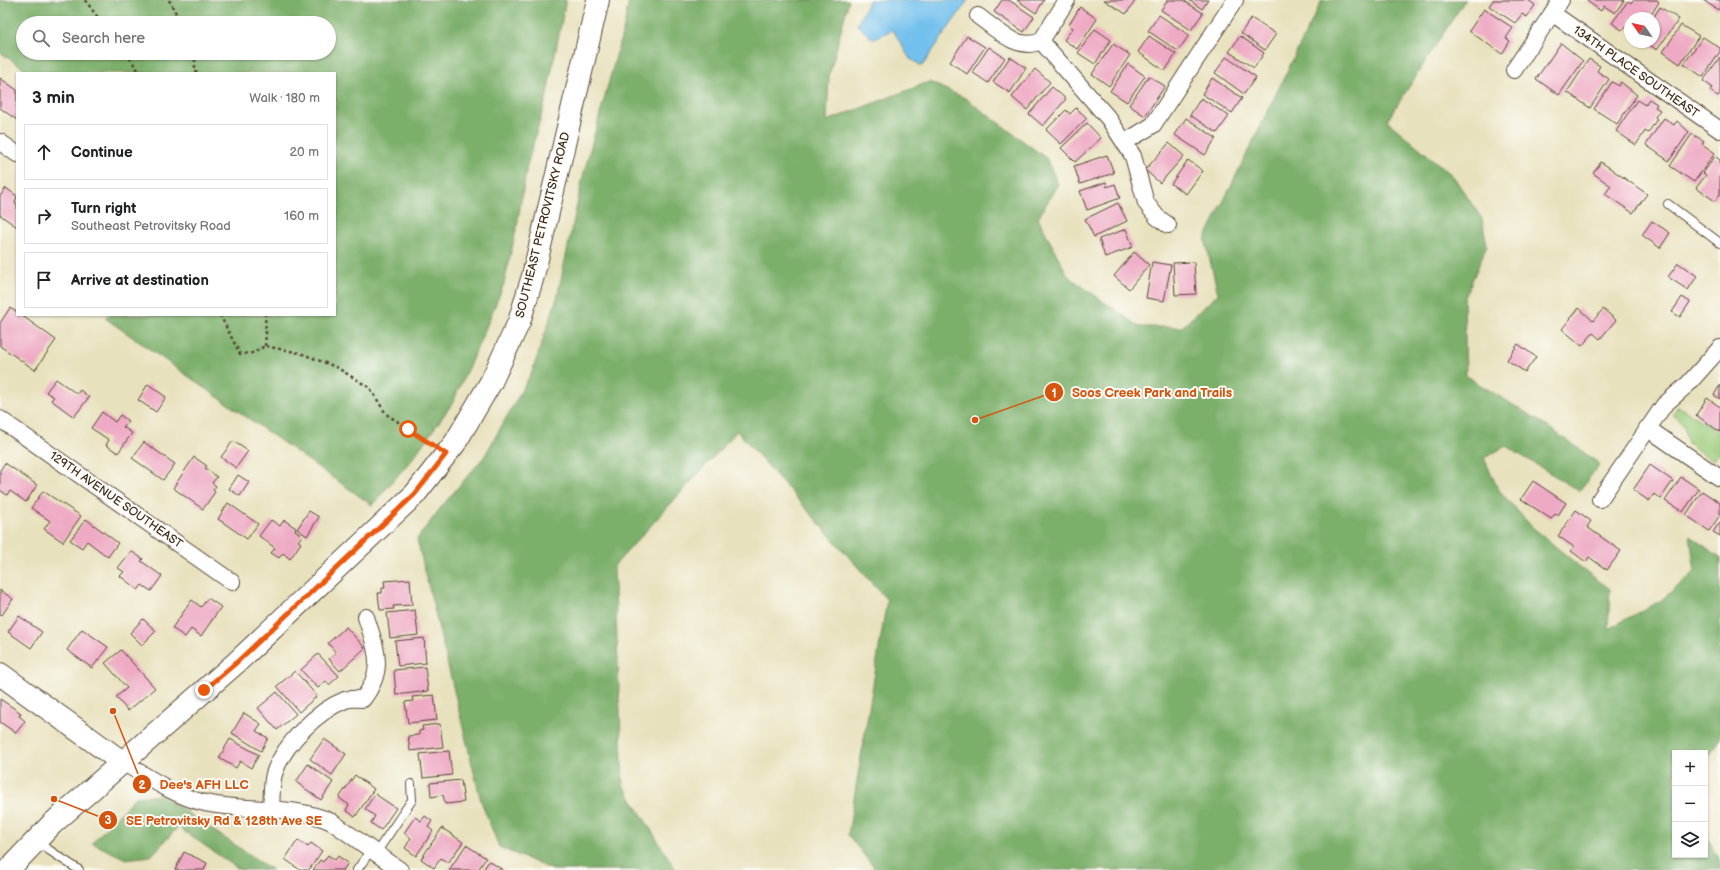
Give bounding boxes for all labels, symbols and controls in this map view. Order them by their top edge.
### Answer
north arrow [1624,12,1660,48]
search box [16,16,336,60]
street label: 134TH PLACE SOUTHEAST [1570,23,1702,122]
icon: search [30,27,52,49]
text: Search here [62,29,145,48]
text: 3 min [32,88,75,108]
text: Walk · 180 m [249,90,320,106]
street label: SOUTHEAST PETROVITSKY ROAD [513,130,573,319]
icon: ahead [33,141,55,163]
text: Continue [71,143,133,162]
text: 20 m [289,144,319,160]
text: Turn right [71,199,136,218]
icon: right [33,205,55,227]
text: 160 m [284,208,319,224]
text: Southeast Petrovitsky Road [71,218,231,234]
icon: arrive [33,269,55,291]
text: Arrive at destination [71,271,209,290]
callout: Soos Creek Park and Trails [1044,380,1240,405]
text: Soos Creek Park and Trails [1072,385,1232,401]
text: 1 [1051,386,1057,401]
route start [399,420,417,438]
street label: 129TH AVENUE SOUTHEAST [47,448,186,552]
route end [195,681,213,699]
map controls [1672,750,1708,858]
button: + [1672,750,1708,786]
callout: Dee's AFH LLC [132,772,257,797]
text: Dee's AFH LLC [159,777,249,793]
text: 2 [138,778,146,793]
button: − [1672,786,1708,822]
callout: SE Petrovitsky Rd & 128th Ave SE [98,808,330,833]
text: 3 [104,813,112,828]
text: SE Petrovitsky Rd & 128th Ave SE [126,813,323,829]
button: layers [1672,822,1708,858]

